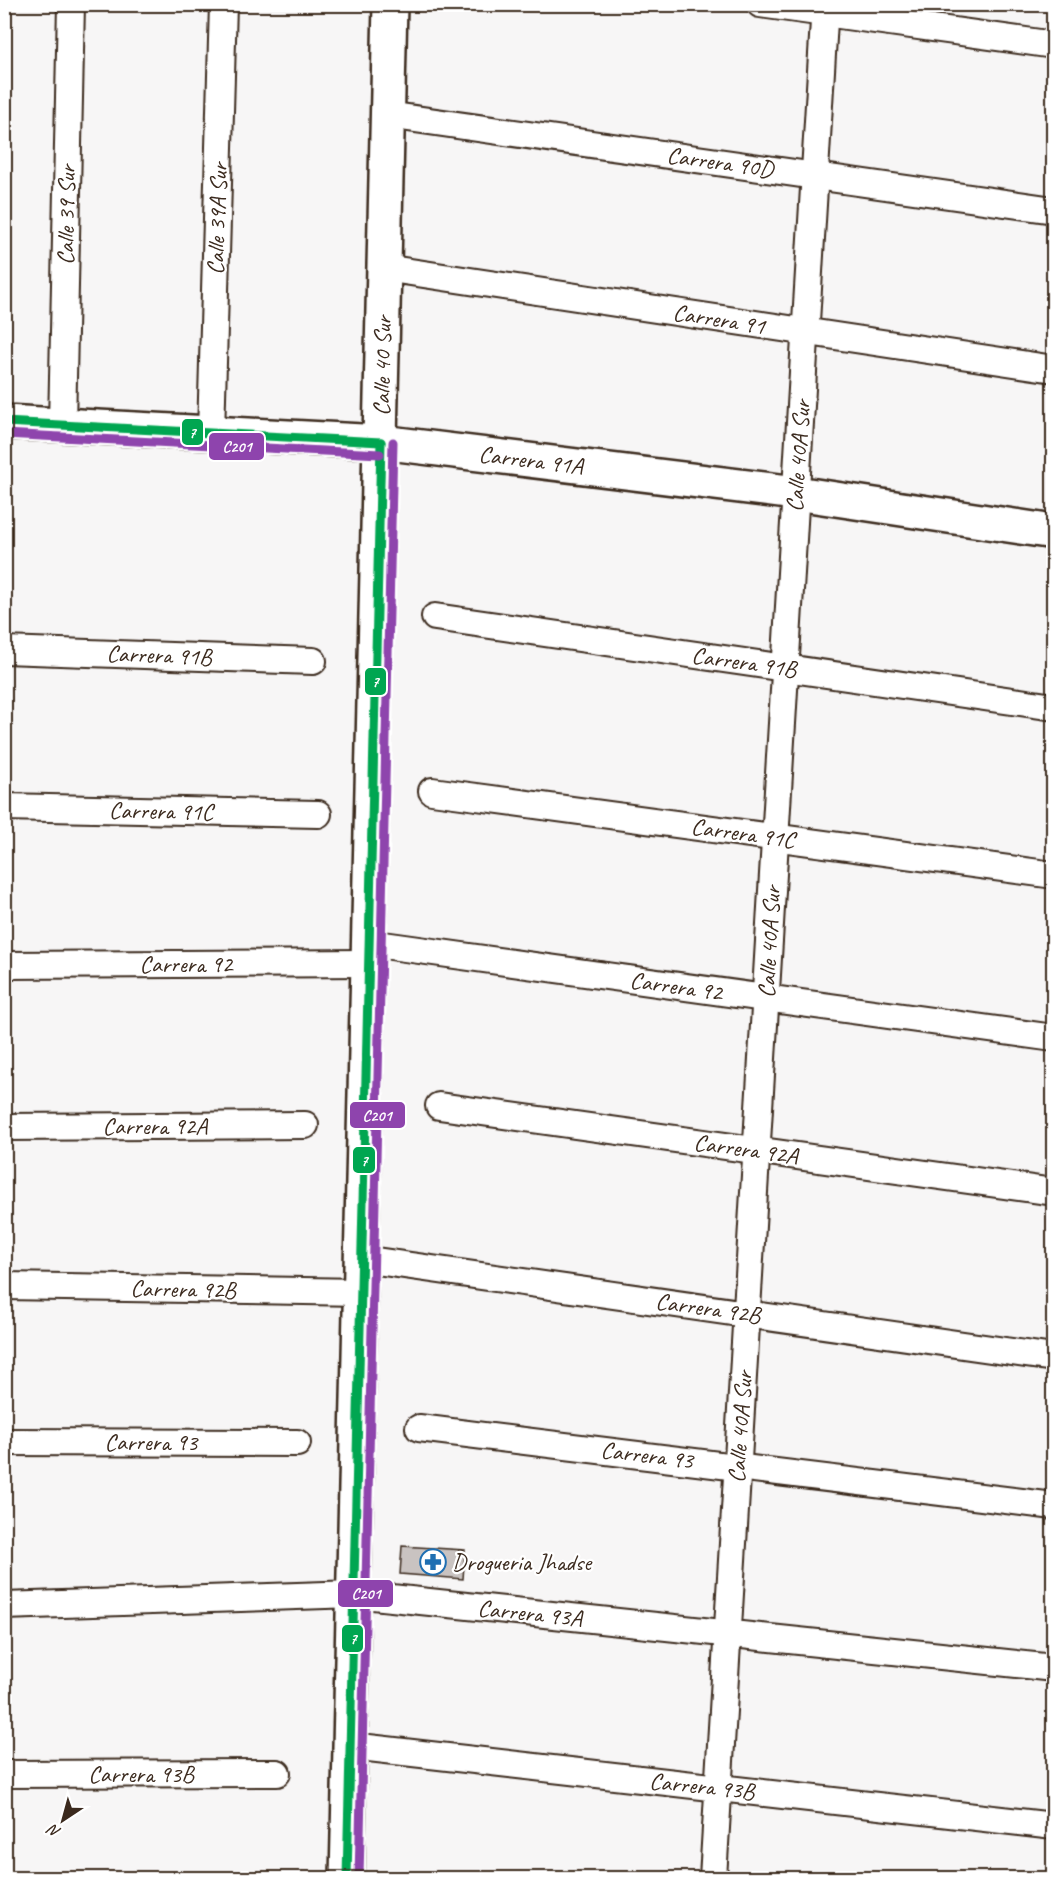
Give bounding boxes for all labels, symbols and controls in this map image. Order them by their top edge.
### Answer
street label: Carrera 90D [665,140,777,185]
street label: Calle 39A Sur [200,160,234,275]
street label: Calle 39 Sur [50,163,82,265]
street label: Carrera 91 [671,297,768,341]
street label: Calle 40 Sur [366,314,398,416]
street label: Calle 40A Sur [779,397,817,513]
line badge: 7 [181,418,204,446]
text: 7 [188,423,197,443]
line badge: C201 [208,432,265,461]
text: C201 [222,437,253,457]
street label: Carrera 91A [477,439,586,481]
street label: Carrera 91B [106,638,214,672]
street label: Carrera 91B [690,640,800,684]
line badge: 7 [364,667,387,696]
text: 7 [371,672,380,692]
street label: Carrera 91C [109,795,216,827]
street label: Carrera 91C [689,811,799,855]
street label: Calle 40A Sur [751,883,787,999]
street label: Carrera 92 [140,949,235,979]
street label: Carrera 92 [628,965,726,1008]
line badge: C201 [349,1101,406,1129]
text: C201 [362,1106,393,1126]
street label: Carrera 92A [103,1111,208,1141]
street label: Carrera 92A [692,1127,801,1171]
line badge: 7 [352,1146,376,1174]
text: 7 [360,1151,369,1171]
street label: Carrera 92B [130,1273,237,1305]
street label: Carrera 92B [654,1286,764,1330]
street label: Calle 40A Sur [721,1368,759,1484]
street label: Carrera 93 [105,1427,200,1457]
street label: Carrera 93 [599,1434,697,1476]
pharmacy icon: Drogueria Jhadse [418,1547,448,1577]
place label: Drogueria Jhadse [452,1547,593,1577]
line badge: C201 [337,1579,394,1608]
text: C201 [351,1584,382,1604]
street label: Carrera 93A [476,1593,585,1633]
line badge: 7 [341,1624,364,1653]
text: 7 [349,1629,358,1649]
street label: Carrera 93B [88,1759,195,1789]
street label: Carrera 93B [648,1766,757,1807]
north arrow [33,1790,93,1850]
text: N [42,1819,65,1842]

